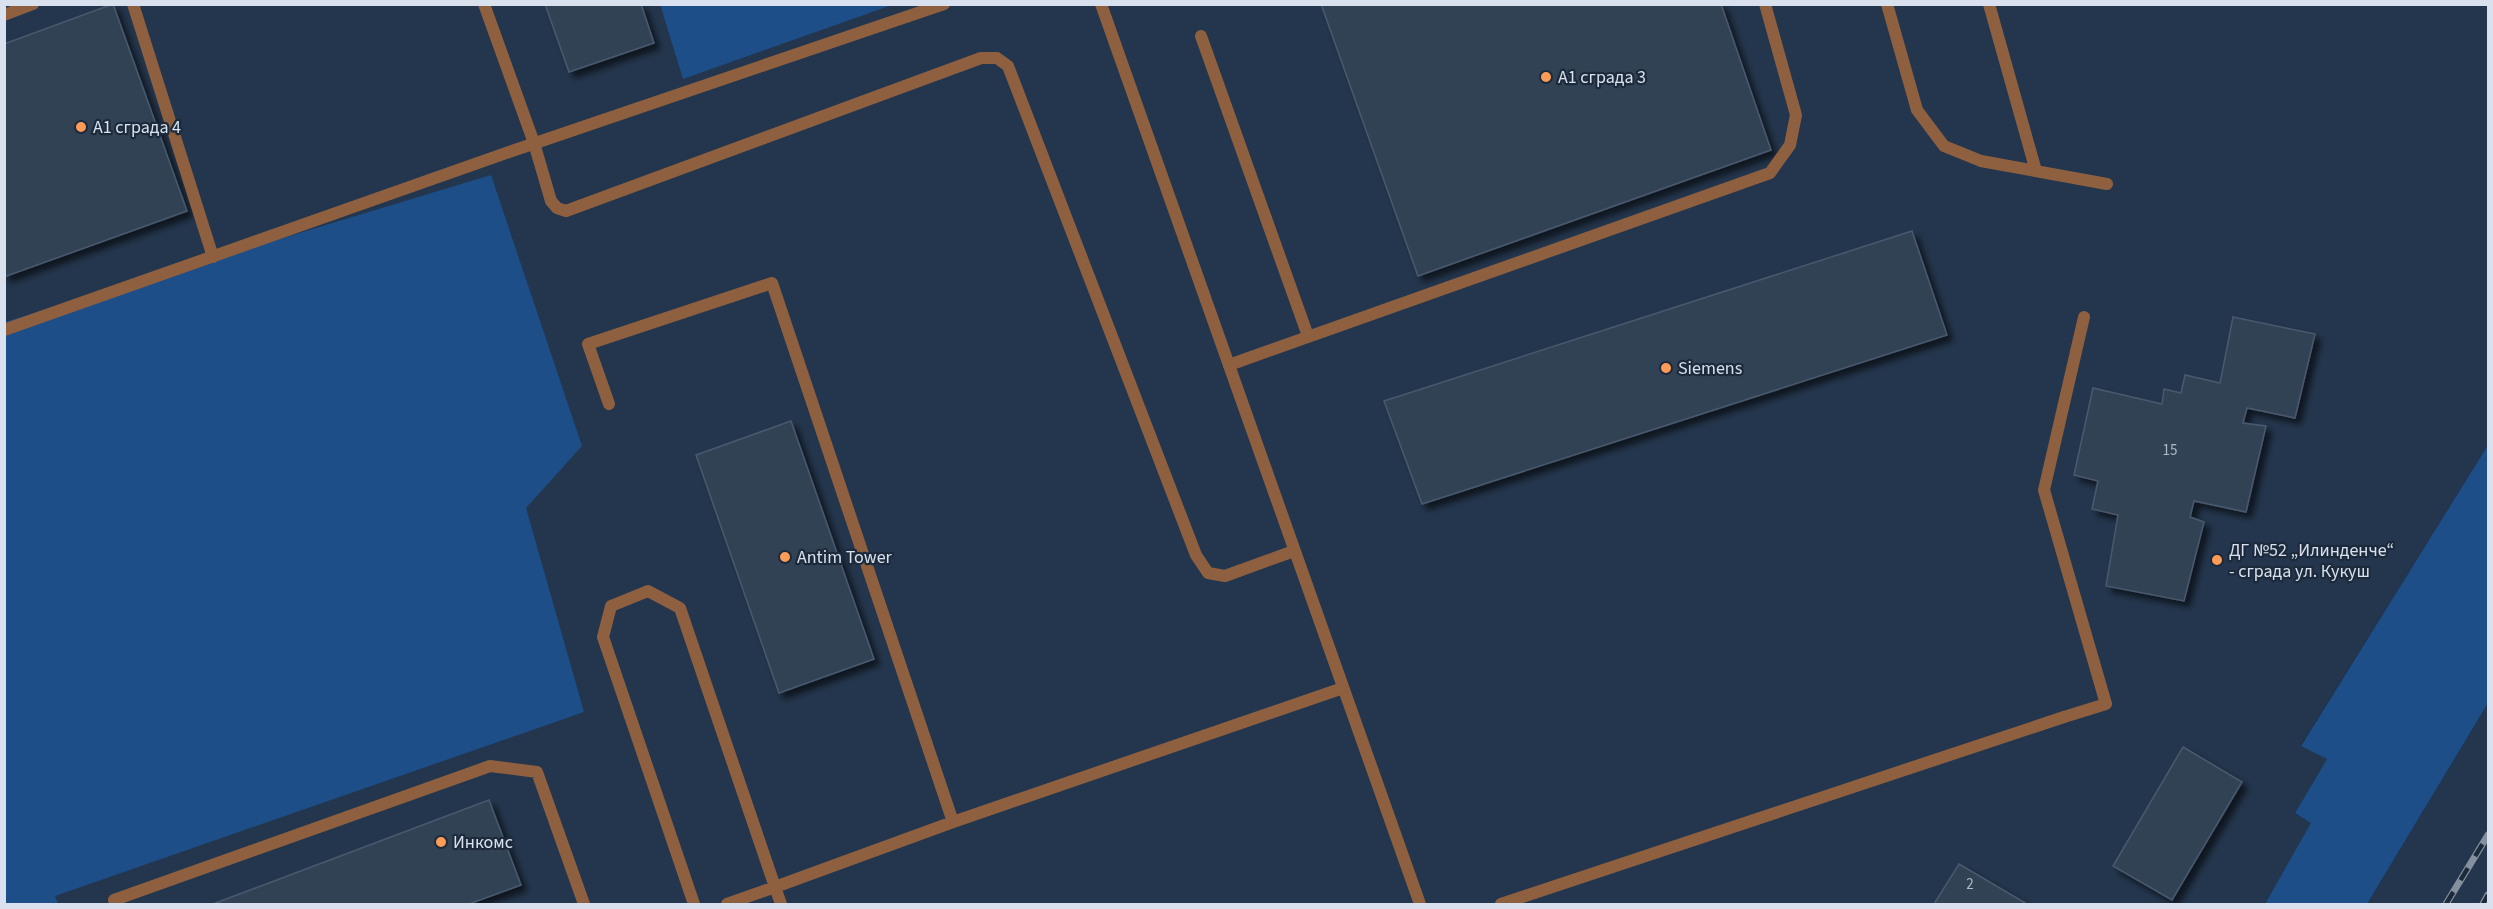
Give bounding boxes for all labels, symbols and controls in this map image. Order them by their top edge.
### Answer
place label: А1 сграда 3 [1558,65,1646,90]
marker: А1 сграда 3 [1539,70,1553,84]
place label: А1 сграда 4 [93,115,181,140]
marker: А1 сграда 4 [74,120,88,134]
place label: Siemens [1678,356,1742,381]
marker: Siemens [1659,361,1673,375]
house number: 15 [2163,440,2177,461]
place label: ДГ №52 „Илинденче“ - сграда ул. Кукуш [2229,538,2394,584]
place label: Antim Tower [797,545,893,570]
marker: Antim Tower [778,550,792,564]
marker: ДГ №52 „Илинденче“ - сграда ул. Кукуш [2210,553,2224,567]
place label: Инкомс [453,830,513,855]
marker: Инкомс [434,835,448,849]
house number: 2 [1966,874,1974,895]

